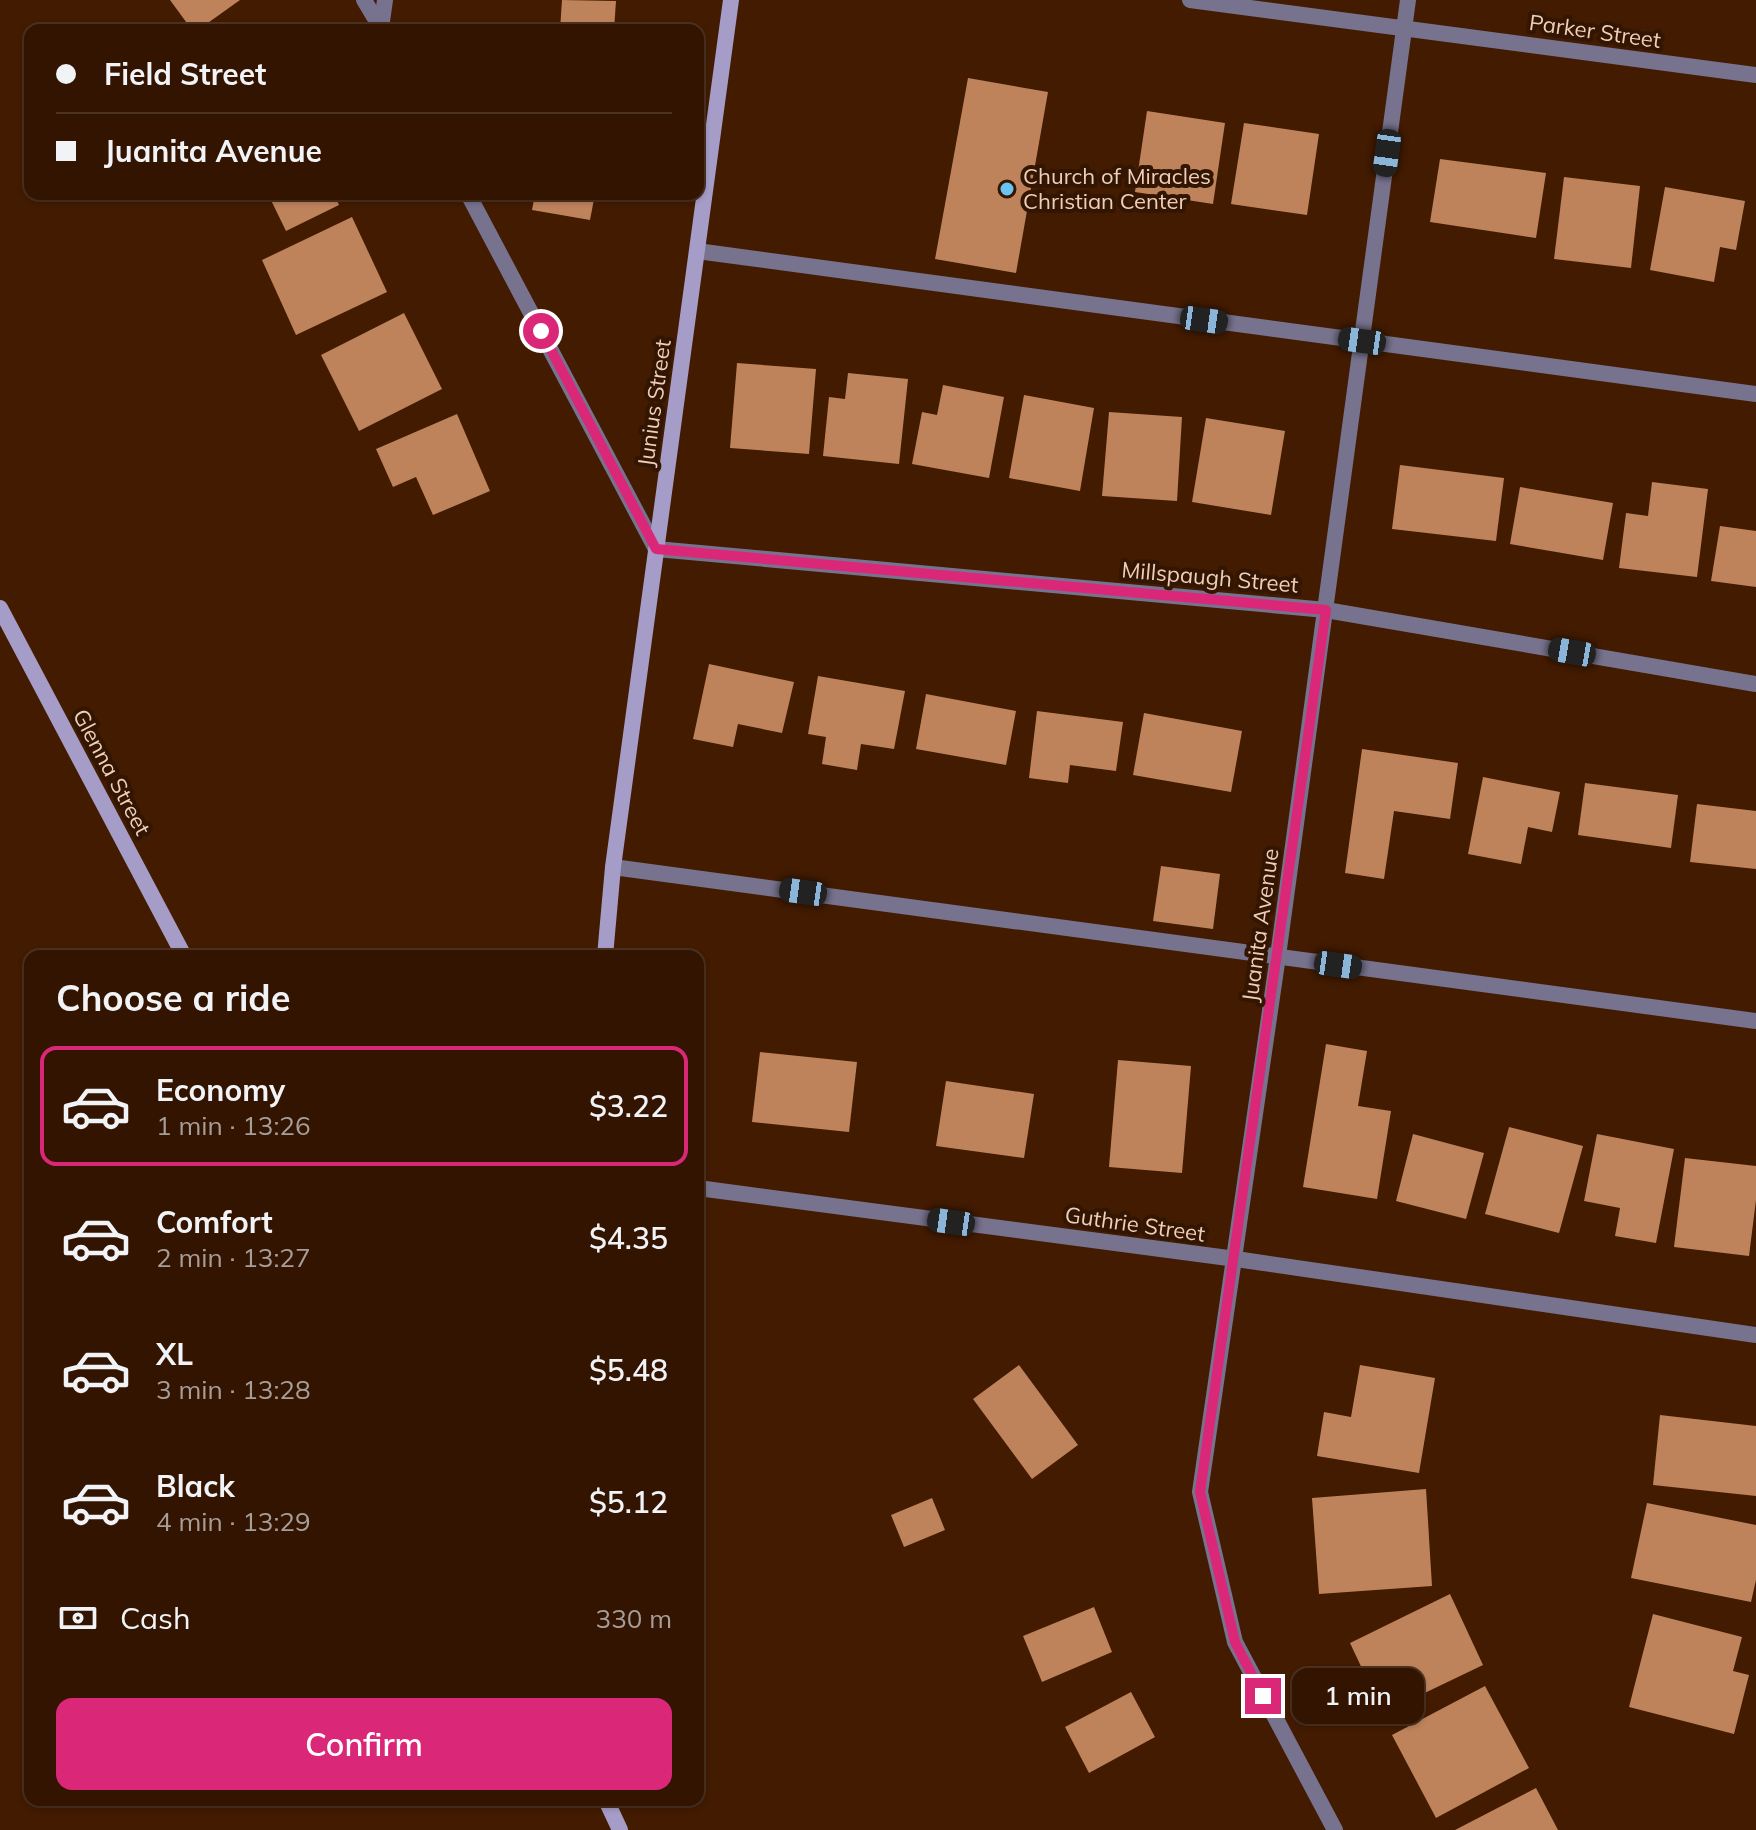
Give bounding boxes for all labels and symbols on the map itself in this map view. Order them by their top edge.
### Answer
street label: Parker Street [1527,8,1663,54]
car [1372,128,1402,178]
place label: Church of Miracles Christian Center [1023,162,1211,215]
marker: Church of Miracles Christian Center [998,180,1016,198]
car [1179,305,1229,335]
route start [523,313,559,349]
car [1337,326,1387,356]
street label: Junius Street [631,337,677,468]
street label: Millspaugh Street [1120,555,1300,599]
car [1546,636,1598,668]
street label: Glenna Street [67,704,157,840]
street label: Juanita Avenue [1235,847,1285,1003]
car [778,877,828,907]
car [1313,950,1363,980]
street label: Guthrie Street [1063,1200,1207,1248]
car [926,1207,976,1237]
callout: 1 min [1291,1668,1423,1724]
route end [1245,1678,1281,1714]

